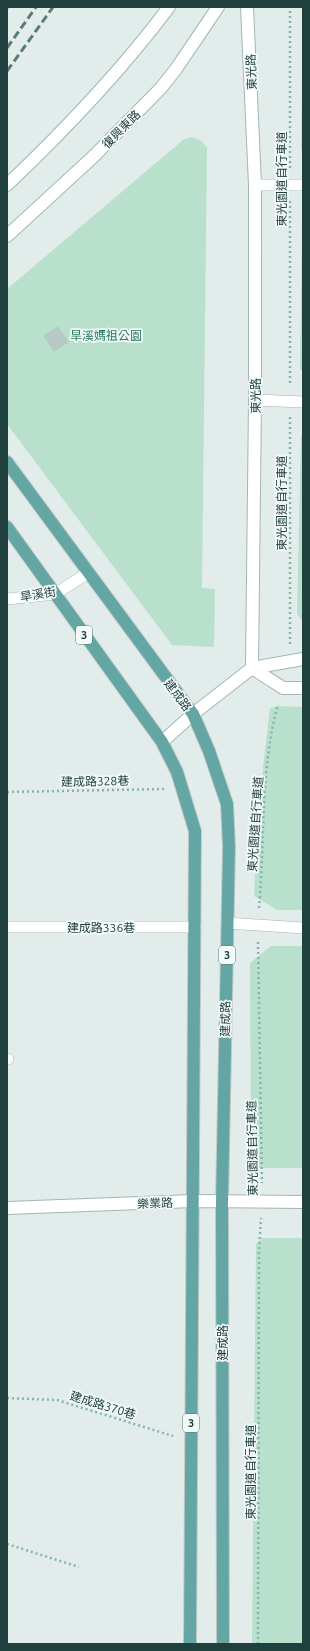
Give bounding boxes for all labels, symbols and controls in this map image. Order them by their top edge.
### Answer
street label: 東光路 [244,54,258,90]
street label: 復興東路 [99,107,143,151]
street label: 東光園道自行車道 [275,131,288,227]
park label: 旱溪媽祖公園 [70,329,142,342]
street label: 東光路 [249,378,262,414]
street label: 東光園道自行車道 [275,455,288,551]
street label: 旱溪街 [19,584,57,604]
road number: 3 [76,626,92,644]
street label: 建成路 [162,677,194,713]
street label: 建成路328巷 [61,774,129,788]
street label: 東光園道自行車道 [245,776,265,872]
street label: 建成路336巷 [67,921,135,934]
road number: 3 [219,946,235,964]
street label: 建成路 [218,1001,232,1037]
street label: 東光園道自行車道 [245,1100,259,1196]
street label: 樂業路 [137,1196,173,1210]
street label: 建成路 [216,1325,229,1361]
street label: 建成路370巷 [68,1389,138,1421]
road number: 3 [183,1414,199,1432]
street label: 東光園道自行車道 [244,1424,257,1520]

